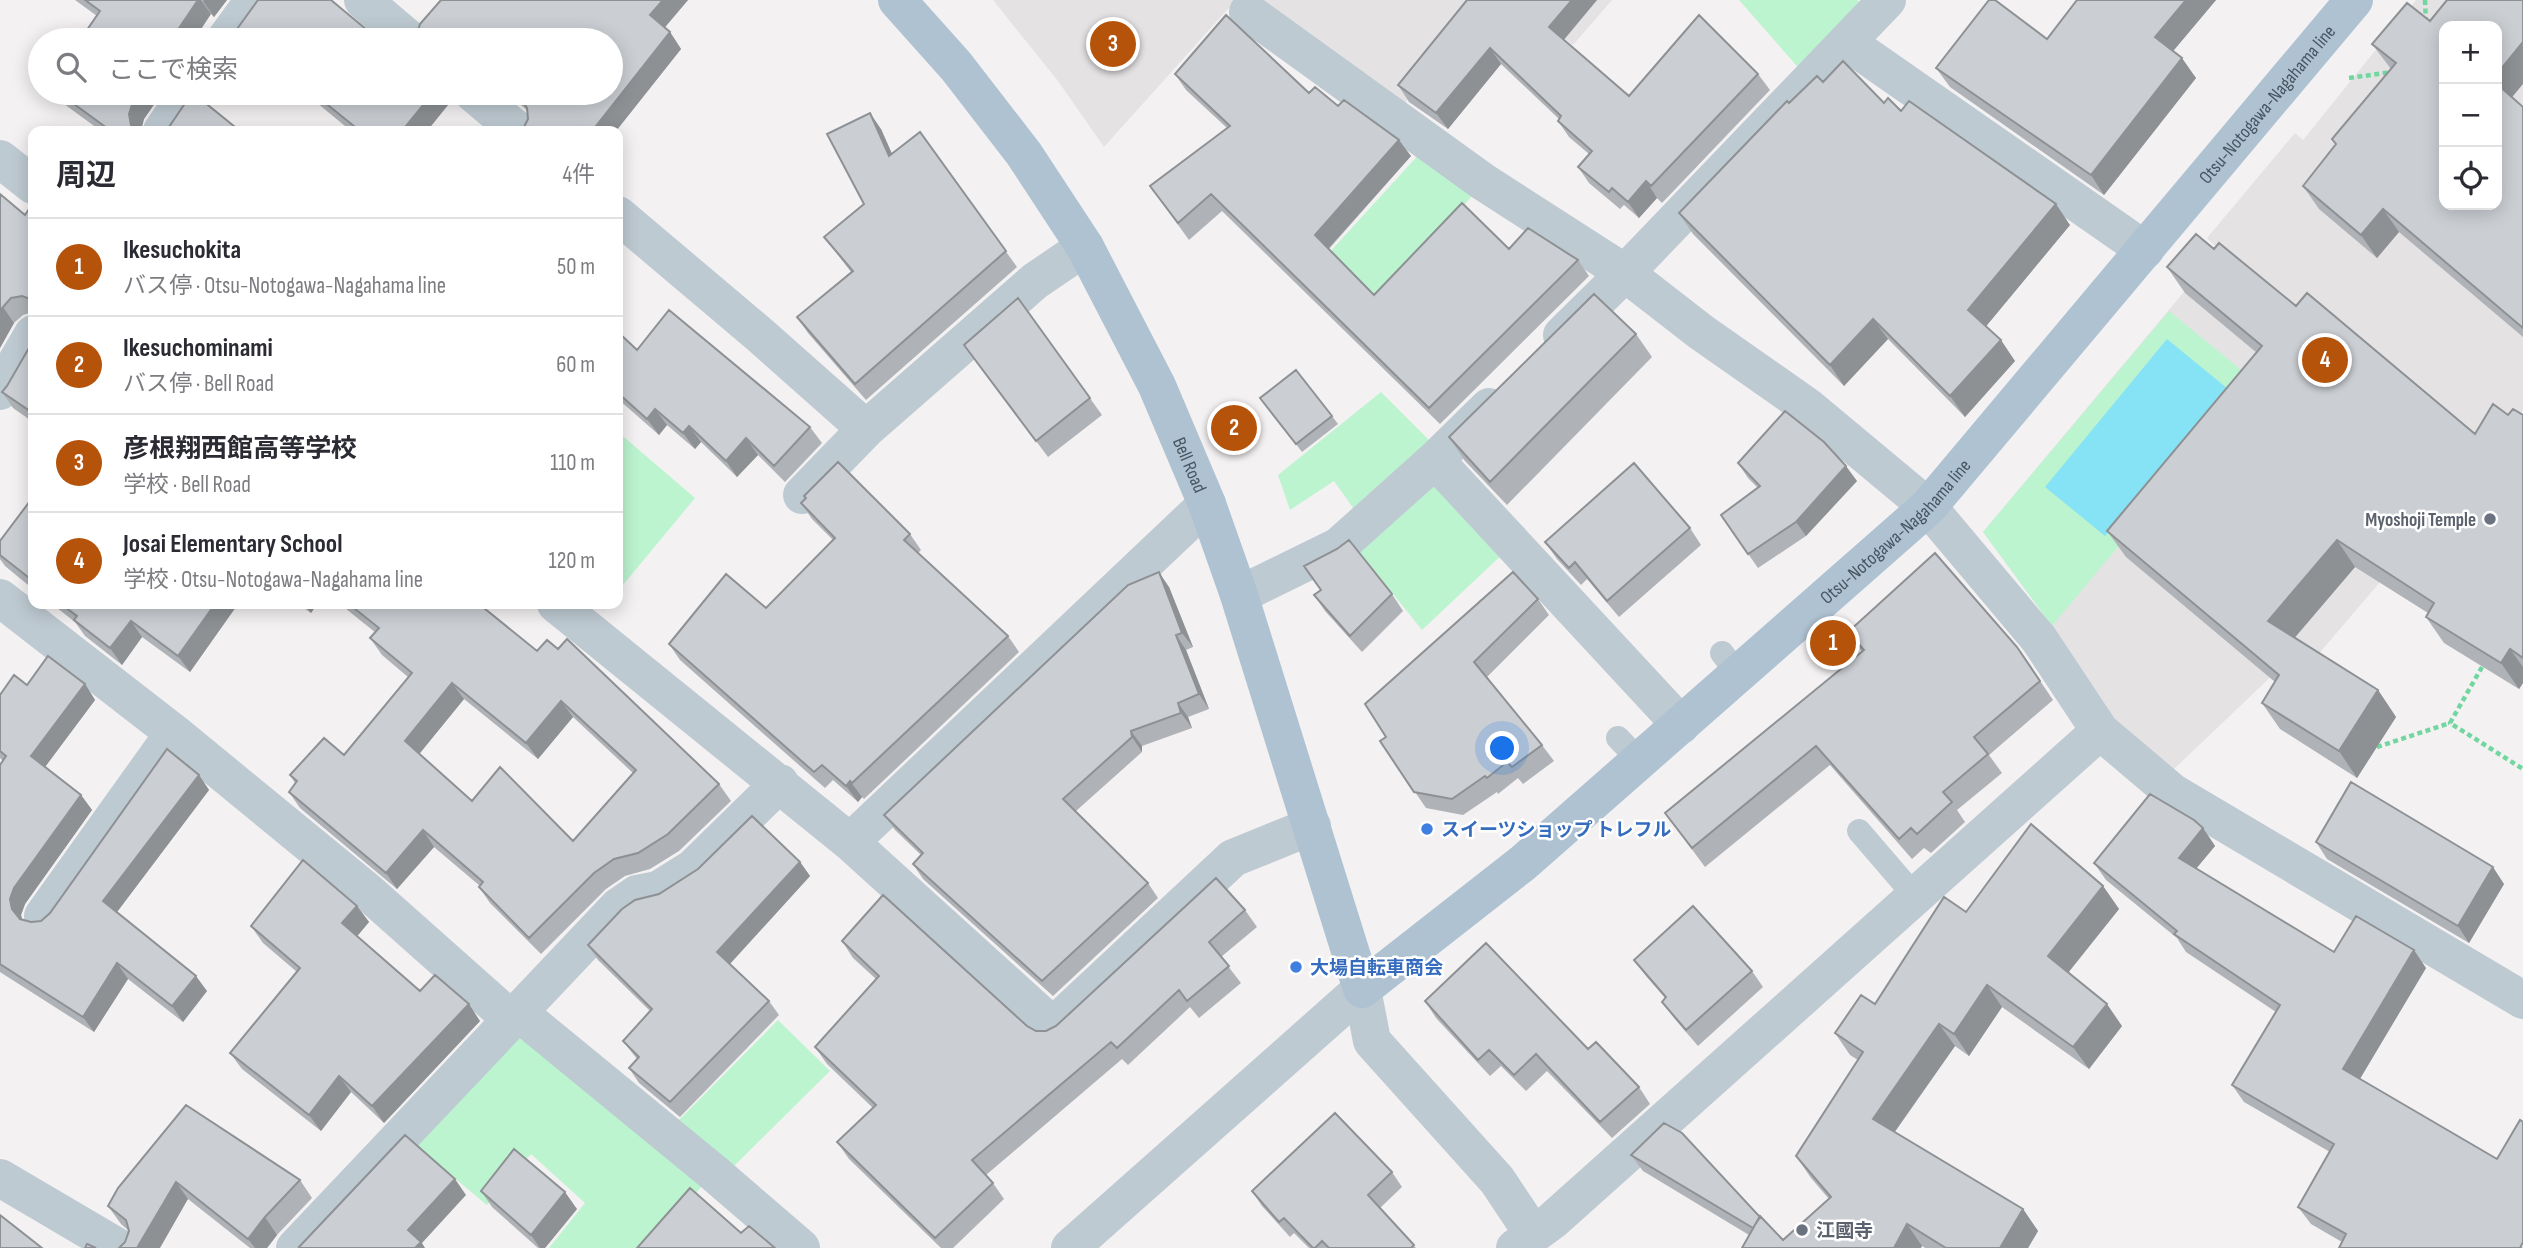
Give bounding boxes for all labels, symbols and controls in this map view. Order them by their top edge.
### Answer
pin: 3 [1090,18,1136,70]
street label: Otsu-Notogawa-Nagahama line [2195,21,2341,189]
map controls [2439,21,2502,210]
button: + [2439,21,2502,84]
search box [28,28,623,105]
icon: search [52,48,90,86]
text: ここで検索 [108,55,238,86]
button: − [2439,84,2502,147]
button: locate [2439,147,2502,210]
text: 周辺 [56,158,116,194]
text: 4件 [562,161,595,189]
text: Ikesuchokita [123,235,241,266]
text: 1 [74,253,84,281]
text: 50 m [557,253,595,281]
text: バス停 · Otsu-Notogawa-Nagahama line [123,272,446,300]
text: Ikesuchominami [123,333,273,364]
pin: 4 [2302,334,2348,386]
text: 2 [74,351,84,379]
text: 60 m [556,351,595,379]
text: バス停 · Bell Road [123,370,274,398]
pin: 2 [1211,402,1257,454]
text: 彦根翔西館高等学校 [123,434,357,465]
street label: Bell Road [1167,434,1211,496]
text: 3 [74,449,84,477]
text: 110 m [550,449,595,477]
street label: Otsu-Notogawa-Nagahama line [1816,455,1976,610]
text: 学校 · Bell Road [123,471,251,499]
place label: Myoshoji Temple [2365,509,2476,532]
marker: Myoshoji Temple [2482,511,2498,527]
text: Josai Elementary School [123,529,342,560]
text: 4 [74,547,84,575]
text: 120 m [549,547,595,575]
text: 学校 · Otsu-Notogawa-Nagahama line [123,566,423,594]
pin: 1 [1810,617,1856,669]
your location [1485,731,1519,765]
place label: スイーツショップ トレフル [1441,819,1672,842]
marker: スイーツショップ トレフル [1419,821,1435,837]
place label: 大場自転車商会 [1310,957,1443,980]
marker: 大場自転車商会 [1288,959,1304,975]
place label: 江國寺 [1816,1220,1873,1243]
marker: 江國寺 [1794,1222,1810,1238]

